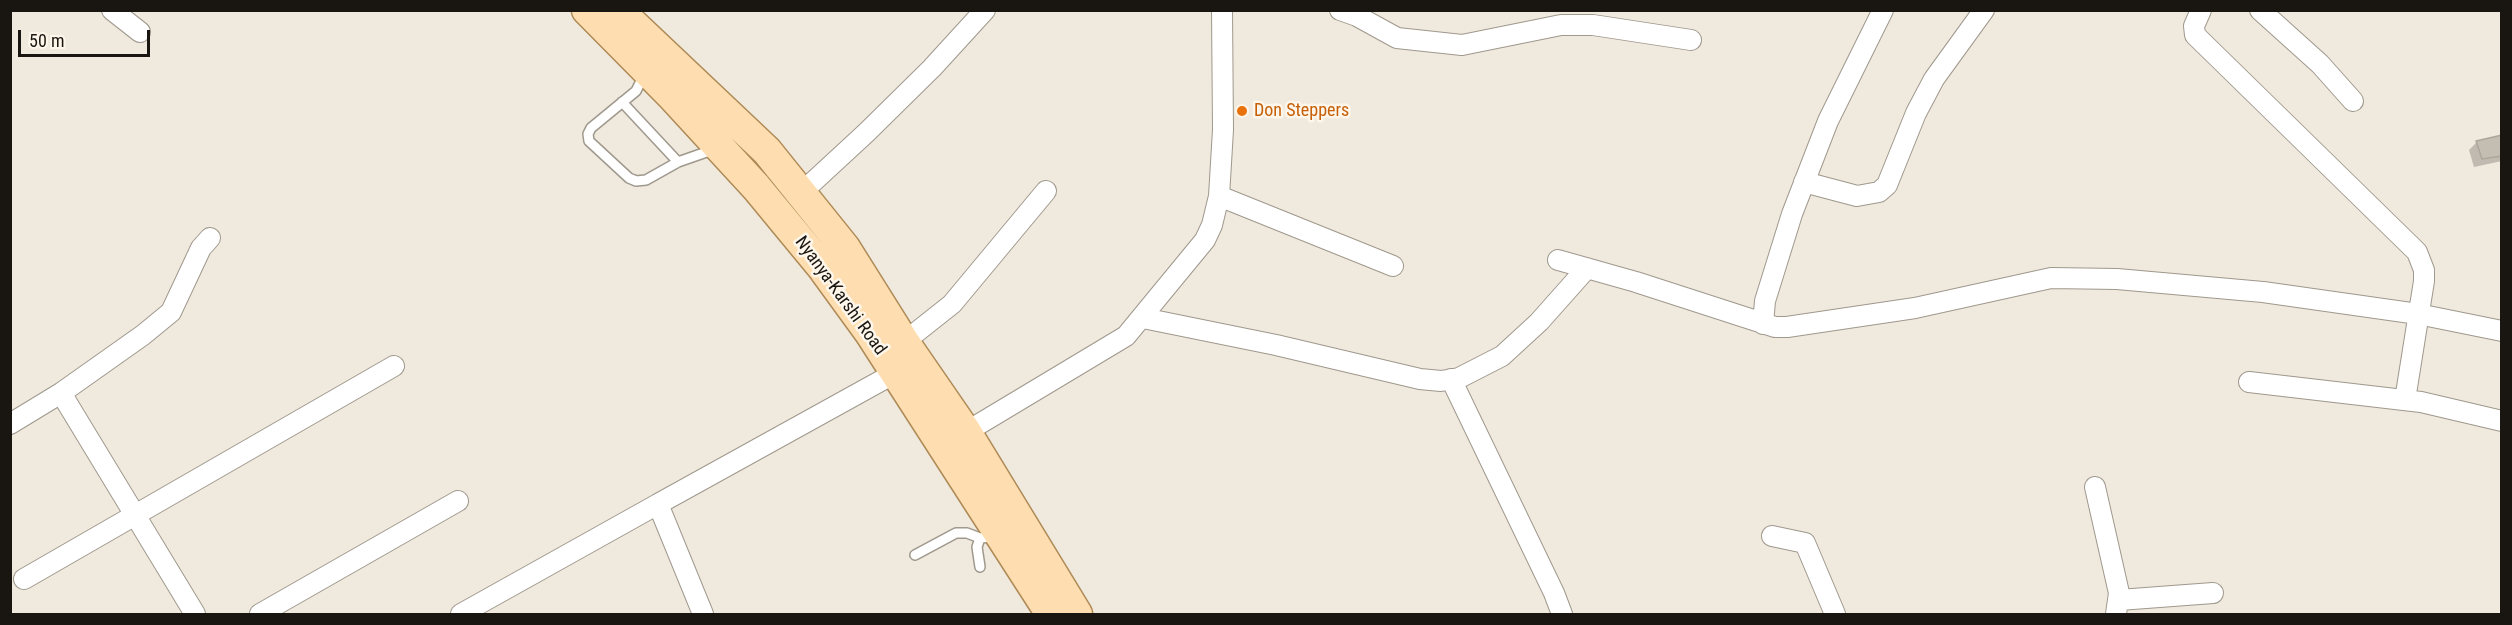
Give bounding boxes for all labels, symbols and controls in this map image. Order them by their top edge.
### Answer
scale bar [21,18,153,56]
text: 50 m [29,30,64,51]
place label: Don Steppers [1254,100,1349,122]
marker: Don Steppers [1235,104,1249,118]
street label: Nyanya-Karshi Road [790,232,890,360]

